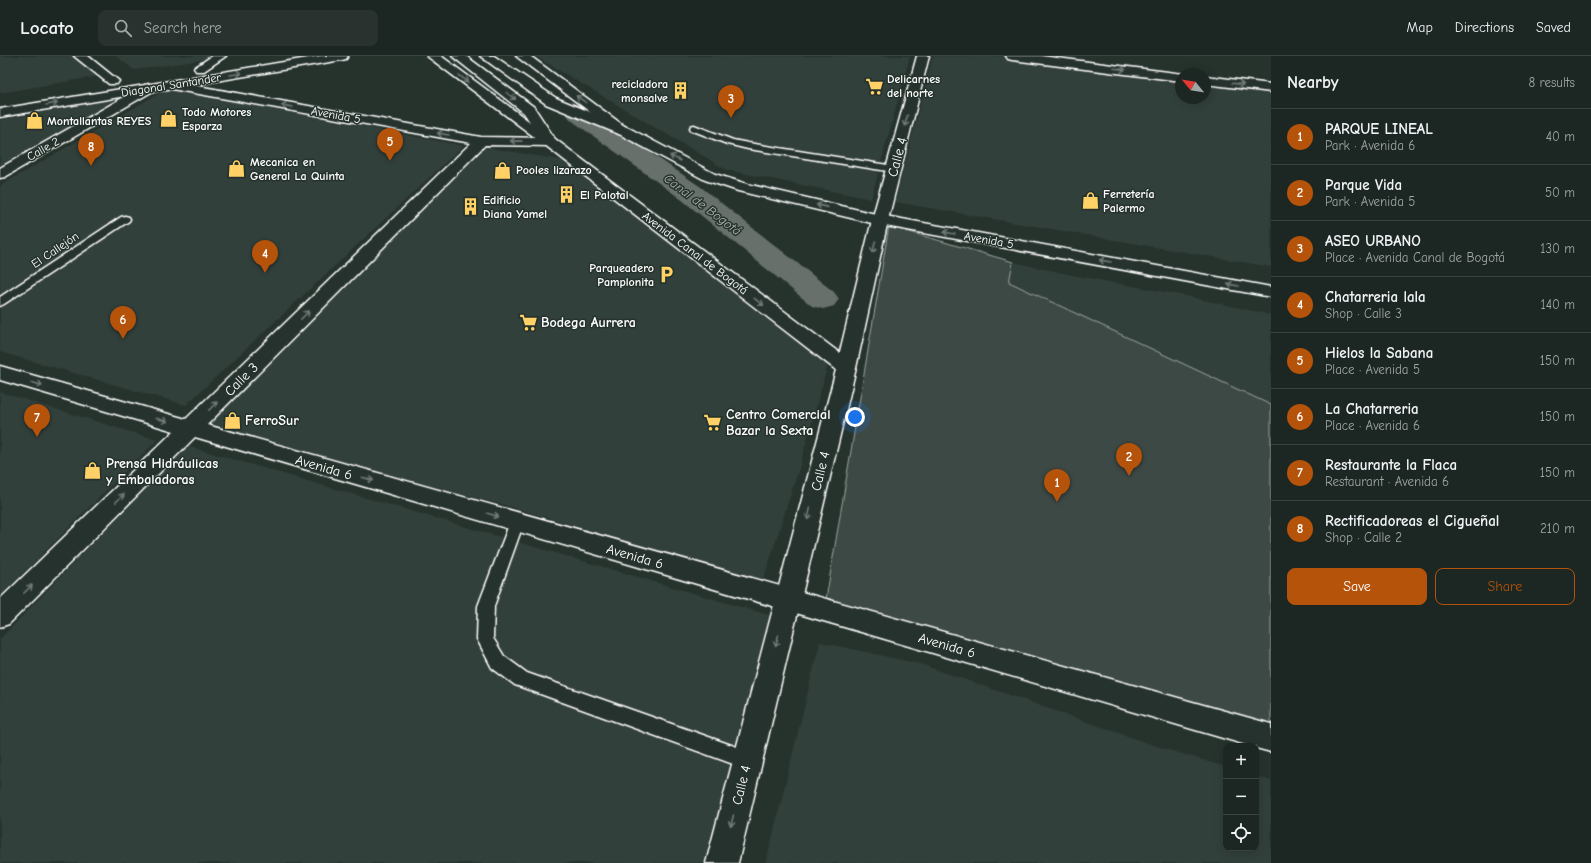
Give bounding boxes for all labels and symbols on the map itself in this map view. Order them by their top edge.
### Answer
one-way arrow [1113,66,1126,73]
north arrow [1175,68,1211,104]
street label: Diagonal Santander [120,70,222,100]
one-way arrow [229,70,242,78]
place label: Delicarnes del norte [887,72,940,100]
one-way arrow [459,75,470,83]
supermarket icon: Delicarnes del norte [864,76,884,96]
place label: recicladora monsalve [611,77,668,105]
one-way arrow [1231,80,1244,88]
building icon: recicladora monsalve [671,81,691,101]
pin: 3 [718,85,744,118]
one-way arrow [506,92,517,101]
one-way arrow [576,95,587,103]
one-way arrow [45,100,58,108]
one-way arrow [281,102,294,110]
street label: Avenida 5 [310,104,362,126]
place label: Todo Motores Esparza [182,105,251,133]
shop icon: Todo Motores Esparza [159,109,179,129]
shop icon: Montallantas REYES [24,111,44,131]
place label: Montallantas REYES [47,114,152,128]
one-way arrow [902,114,910,127]
pin: 5 [377,128,403,161]
one-way arrow [437,130,450,138]
pin: 8 [78,133,104,166]
street label: Calle 2 [24,134,62,164]
street label: Calle 4 [884,135,911,179]
one-way arrow [510,137,523,145]
one-way arrow [670,154,682,162]
place label: Mecanica en General La Quinta [250,155,345,183]
shop icon: Mecanica en General La Quinta [227,159,247,179]
shop icon: Pooles lizarazo [493,160,513,180]
place label: Pooles lizarazo [516,163,592,177]
water label: Canal de Bogotá [661,171,744,238]
building icon: El Palotal [557,185,577,205]
place label: Ferretería Palermo [1103,187,1154,215]
place label: El Palotal [580,188,629,202]
shop icon: Ferretería Palermo [1080,191,1100,211]
place label: Edificio Diana Yamel [483,193,547,221]
building icon: Edificio Diana Yamel [460,197,480,217]
one-way arrow [816,202,829,210]
street label: Avenida Canal de Bogotá [639,209,751,297]
one-way arrow [943,228,956,236]
street label: El Callejón [28,229,82,271]
street label: Avenida 5 [963,229,1015,251]
pin: 4 [252,240,278,273]
one-way arrow [870,240,877,253]
one-way arrow [1099,257,1112,265]
place label: Parqueadero Pamplonita [589,261,654,289]
parking icon: Parqueadero Pamplonita [657,265,677,285]
one-way arrow [1227,281,1240,289]
one-way arrow [753,297,764,306]
pin: 6 [110,306,136,339]
one-way arrow [300,310,310,320]
supermarket icon: Bodega Aurrera [518,312,538,332]
place label: Bodega Aurrera [541,314,636,331]
street label: Calle 3 [221,359,262,400]
one-way arrow [31,381,44,388]
one-way arrow [208,401,218,411]
pin: 7 [24,404,50,437]
place label: Centro Comercial Bazar la Sexta [726,406,830,439]
your location [845,407,865,427]
shop icon: FerroSur [222,410,242,430]
place label: FerroSur [245,412,299,429]
supermarket icon: Centro Comercial Bazar la Sexta [703,412,723,432]
one-way arrow [156,417,169,424]
pin: 2 [1116,443,1142,476]
street label: Calle 4 [807,449,834,493]
street label: Avenida 6 [293,451,354,484]
place label: Prensa Hidráulicas y Embaladoras [106,455,218,488]
shop icon: Prensa Hidráulicas y Embaladoras [83,461,103,481]
pin: 1 [1044,469,1070,502]
one-way arrow [361,476,374,483]
one-way arrow [115,493,125,503]
one-way arrow [805,508,812,521]
one-way arrow [486,512,499,519]
street label: Avenida 6 [604,540,665,573]
one-way arrow [23,584,33,594]
street label: Avenida 6 [916,629,977,662]
one-way arrow [773,634,781,647]
street label: Calle 4 [728,763,755,807]
one-way arrow [728,814,735,827]

